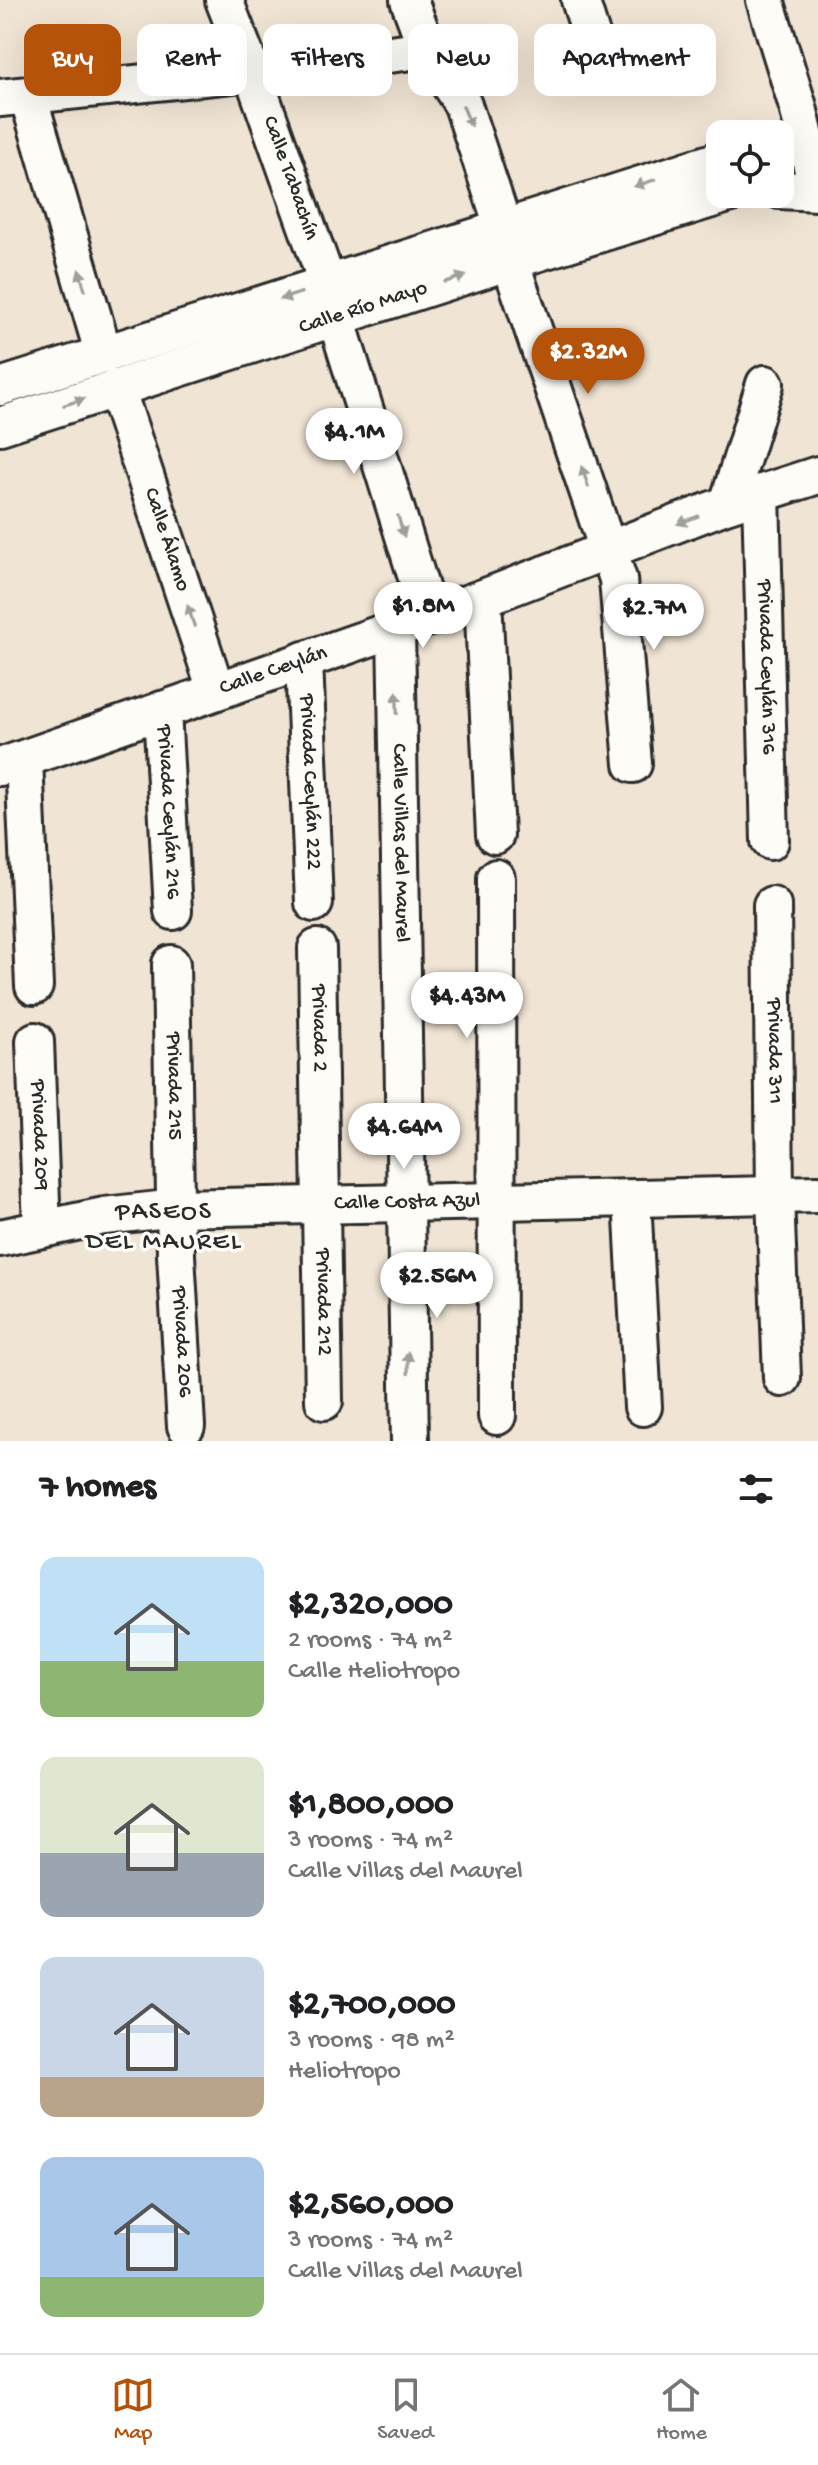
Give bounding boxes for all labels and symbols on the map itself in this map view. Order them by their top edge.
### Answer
one-way arrow [461,104,474,128]
street label: Calle Tabachín [256,113,324,244]
one-way arrow [633,177,657,189]
one-way arrow [75,268,88,292]
one-way arrow [443,272,467,285]
street label: Calle Río Mayo [296,276,431,341]
one-way arrow [279,290,303,303]
pin: $2.32M [523,328,653,396]
one-way arrow [62,395,86,407]
pin: $4.1M [298,408,410,476]
one-way arrow [578,464,590,488]
street label: Calle Álamo [137,485,196,595]
one-way arrow [395,514,408,538]
one-way arrow [676,514,700,527]
street label: Privada Ceylán 316 [750,578,781,756]
pin: $1.8M [367,582,479,650]
pin: $2.7M [598,584,710,652]
one-way arrow [185,604,197,628]
street label: Calle Ceylán [217,640,331,702]
one-way arrow [391,690,403,715]
street label: Privada Ceylán 222 [292,692,326,871]
street label: Privada Ceylán 216 [150,723,185,901]
street label: Calle Villas del Maurel [385,743,414,943]
pin: $4.43M [402,972,532,1040]
street label: Privada 2 [305,983,332,1072]
street label: Privada 311 [760,997,787,1104]
street label: Privada 215 [159,1031,187,1140]
street label: Privada 209 [23,1078,54,1191]
pin: $4.64M [339,1103,469,1171]
street label: Calle Costa Azul [334,1188,481,1218]
district label: PASEOS DEL MAUREL [84,1198,242,1259]
street label: Privada 212 [309,1247,336,1356]
pin: $2.56M [372,1252,502,1320]
street label: Privada 206 [165,1284,197,1399]
one-way arrow [402,1350,415,1375]

